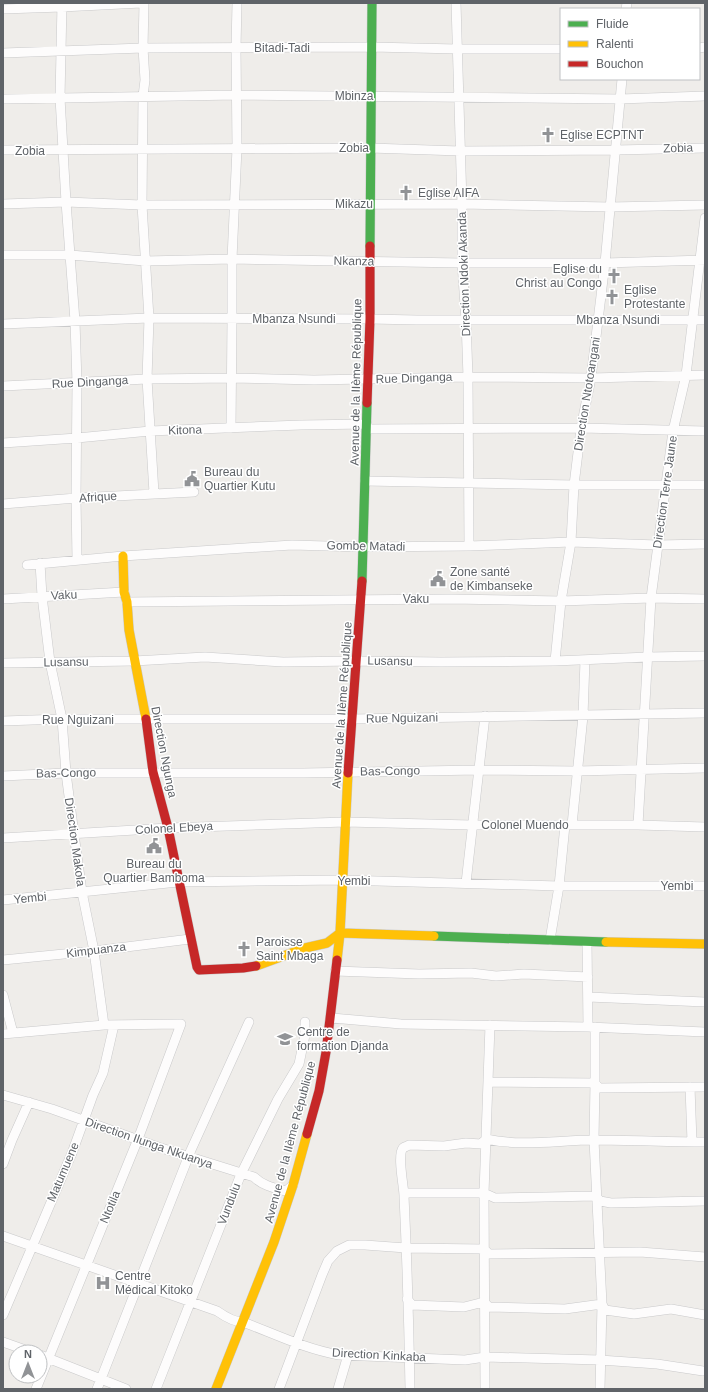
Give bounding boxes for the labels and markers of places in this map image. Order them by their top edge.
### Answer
church icon: Eglise ECPTNT [539,126,557,144]
place label: Eglise ECPTNT [560,128,645,142]
church icon: Eglise AIFA [397,184,415,202]
place label: Eglise AIFA [418,186,479,200]
place label: Eglise du Christ au Congo [515,262,602,290]
church icon: Eglise du Christ au Congo [605,267,623,285]
place label: Eglise Protestante [624,283,686,311]
church icon: Eglise Protestante [603,288,621,306]
place label: Bureau du Quartier Kutu [204,465,275,493]
public building icon: Bureau du Quartier Kutu [183,470,201,488]
place label: Zone santé de Kimbanseke [450,565,533,593]
public building icon: Zone santé de Kimbanseke [429,570,447,588]
public building icon: Bureau du Quartier Bamboma [145,837,163,855]
place label: Bureau du Quartier Bamboma [103,857,205,885]
place label: Paroisse Saint Mbaga [256,935,324,963]
church icon: Paroisse Saint Mbaga [235,940,253,958]
place label: Centre de formation Djanda [297,1025,389,1053]
school or university icon: Centre de formation Djanda [276,1030,294,1048]
place label: Centre Médical Kitoko [115,1269,193,1297]
hospital icon: Centre Médical Kitoko [94,1274,112,1292]

